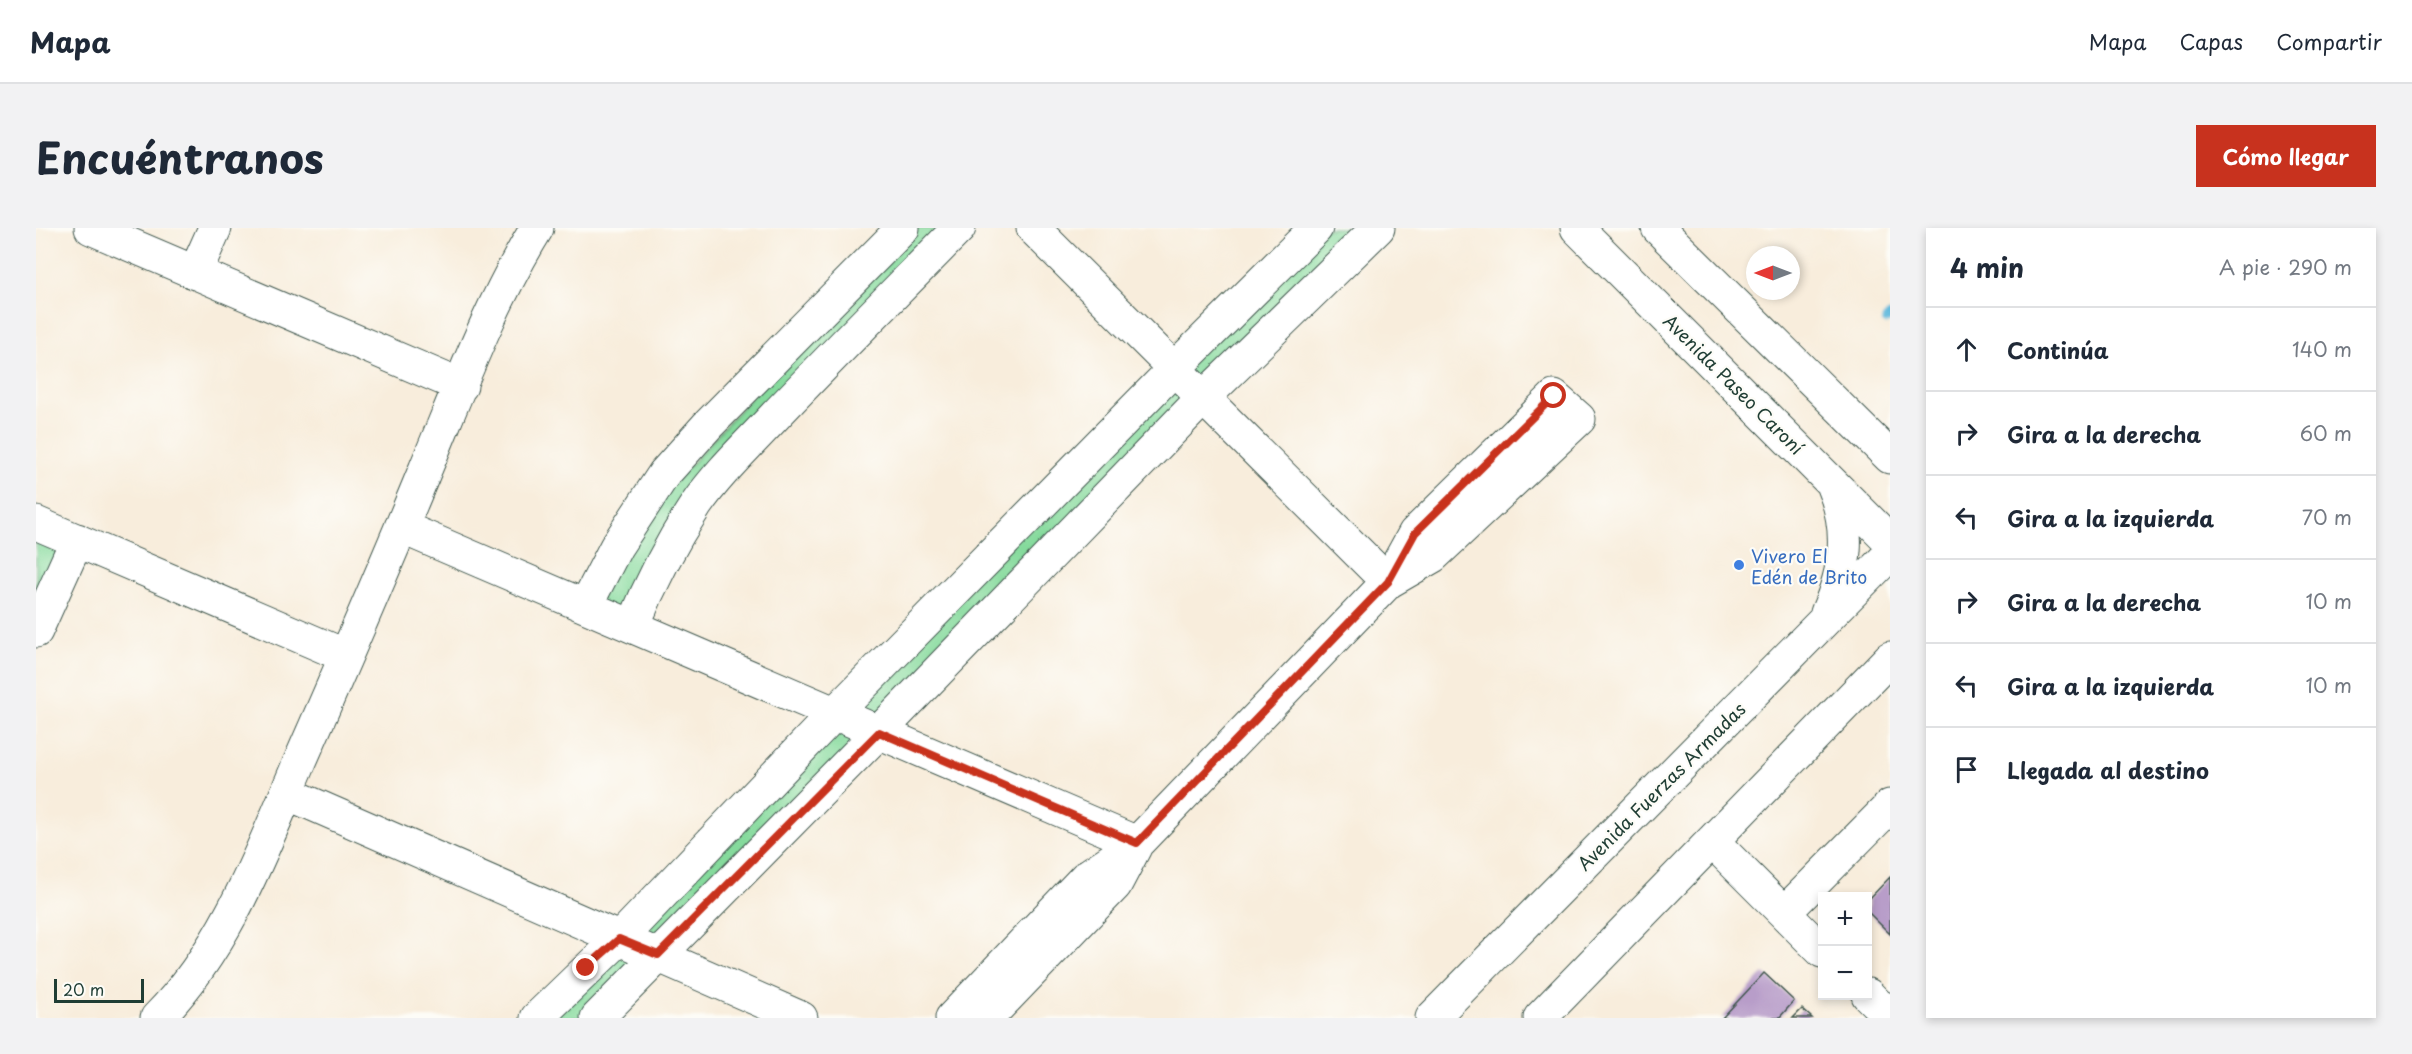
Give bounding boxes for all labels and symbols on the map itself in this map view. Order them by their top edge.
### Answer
north arrow [1746,246,1800,300]
street label: Avenida Paseo Caroní [1658,308,1811,461]
route start [1540,382,1566,408]
place label: Vivero El Edén de Brito [1751,542,1867,590]
marker: Vivero El Edén de Brito [1732,558,1746,572]
street label: Avenida Fuerzas Armadas [1571,696,1751,876]
route end [572,954,598,980]
scale bar [54,976,144,1004]

